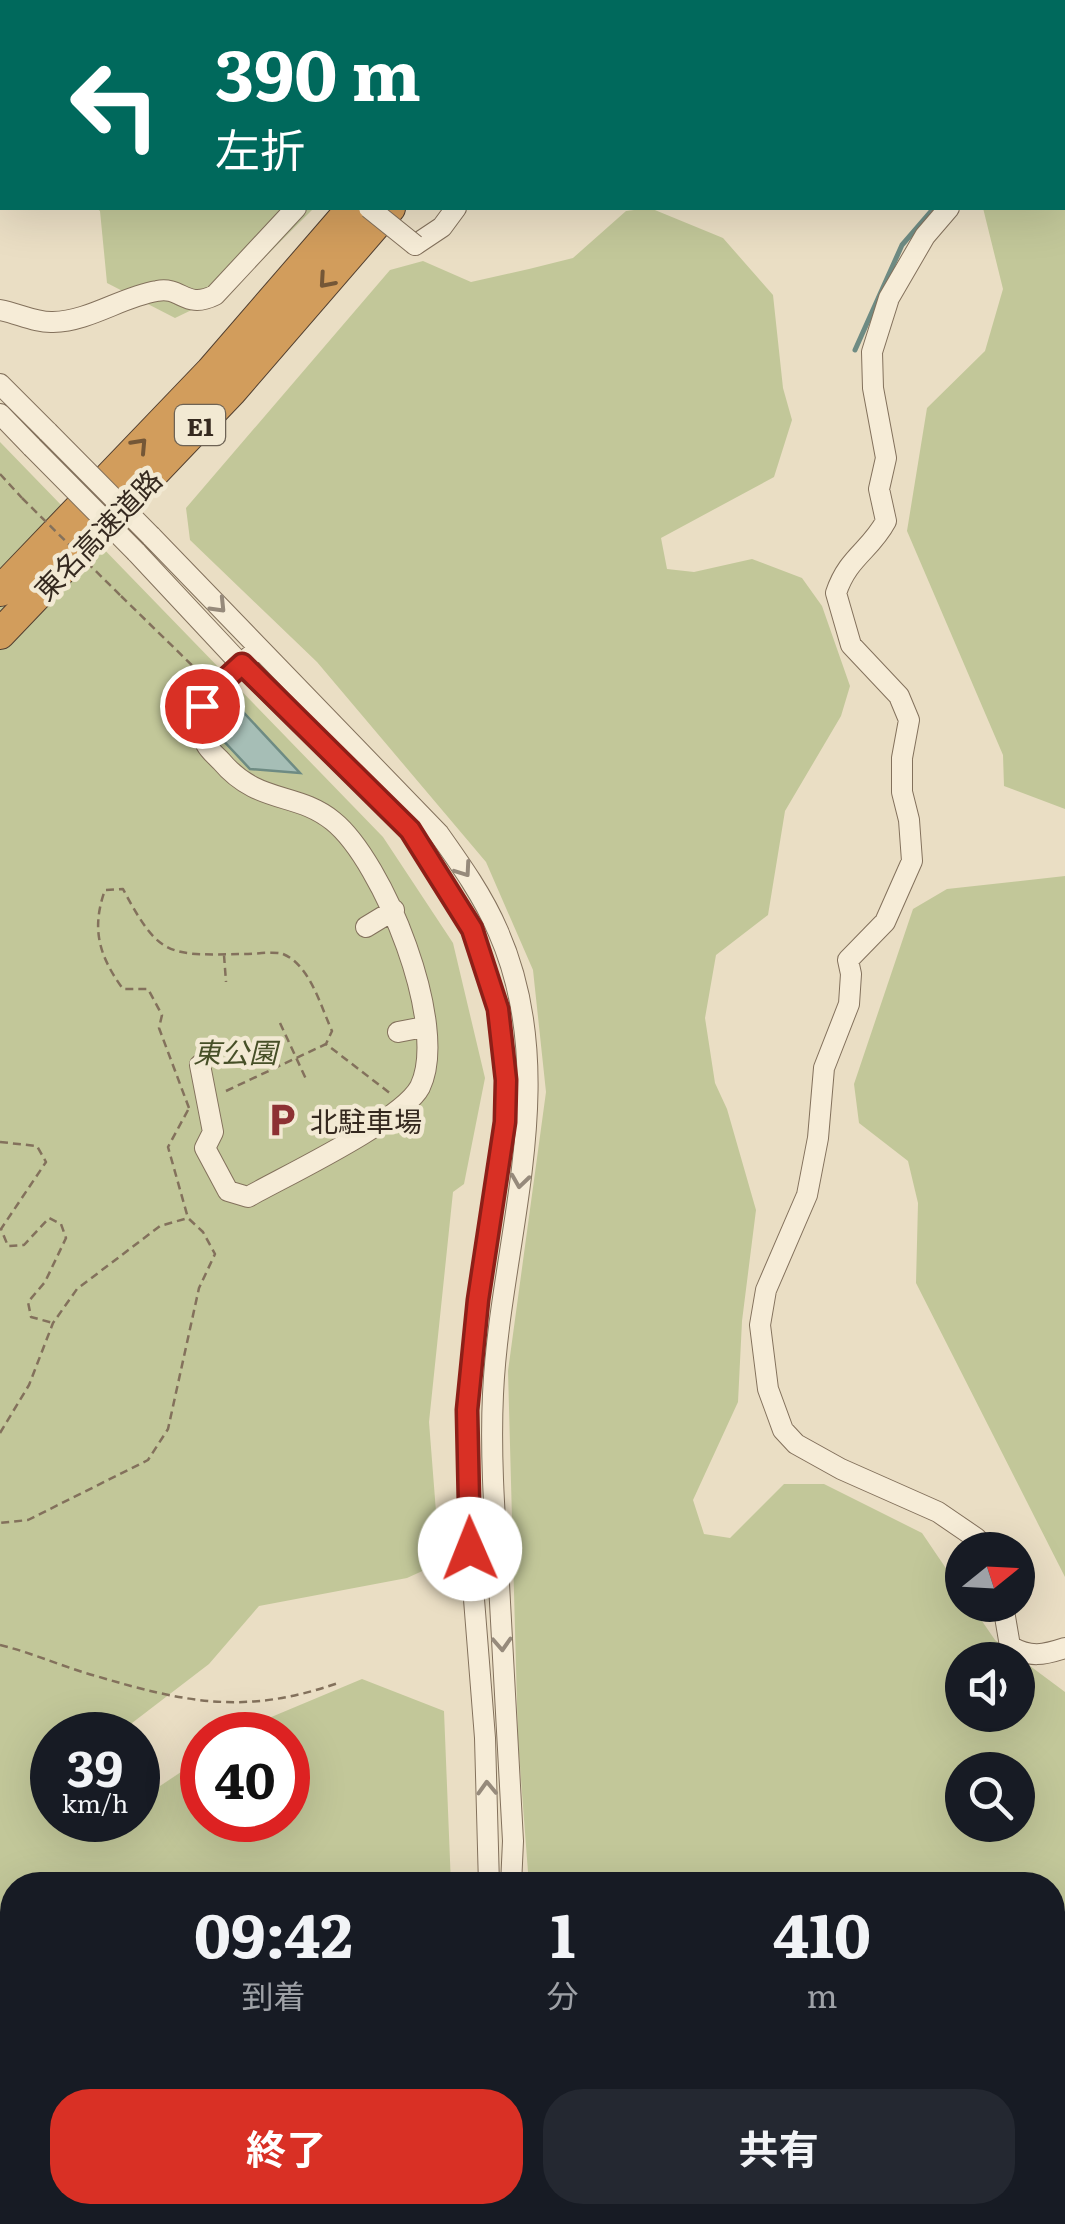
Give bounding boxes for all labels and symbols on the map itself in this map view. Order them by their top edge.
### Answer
one-way arrow [320,270,338,288]
road number: E1 [175,405,225,445]
one-way arrow [128,439,146,457]
street label: 東名高速道路 [24,459,170,609]
one-way arrow [207,595,225,613]
pin [160,664,245,749]
one-way arrow [452,858,470,877]
park label: 東公園 [193,1030,281,1072]
place label: 北駐車場 [310,1099,422,1141]
parking icon: 北駐車場 [263,1101,301,1139]
one-way arrow [511,1173,532,1189]
position arrow [418,1497,522,1601]
north arrow [945,1532,1035,1622]
one-way arrow [491,1637,512,1653]
speed limit sign: 40 [180,1712,310,1842]
one-way arrow [477,1779,498,1795]

